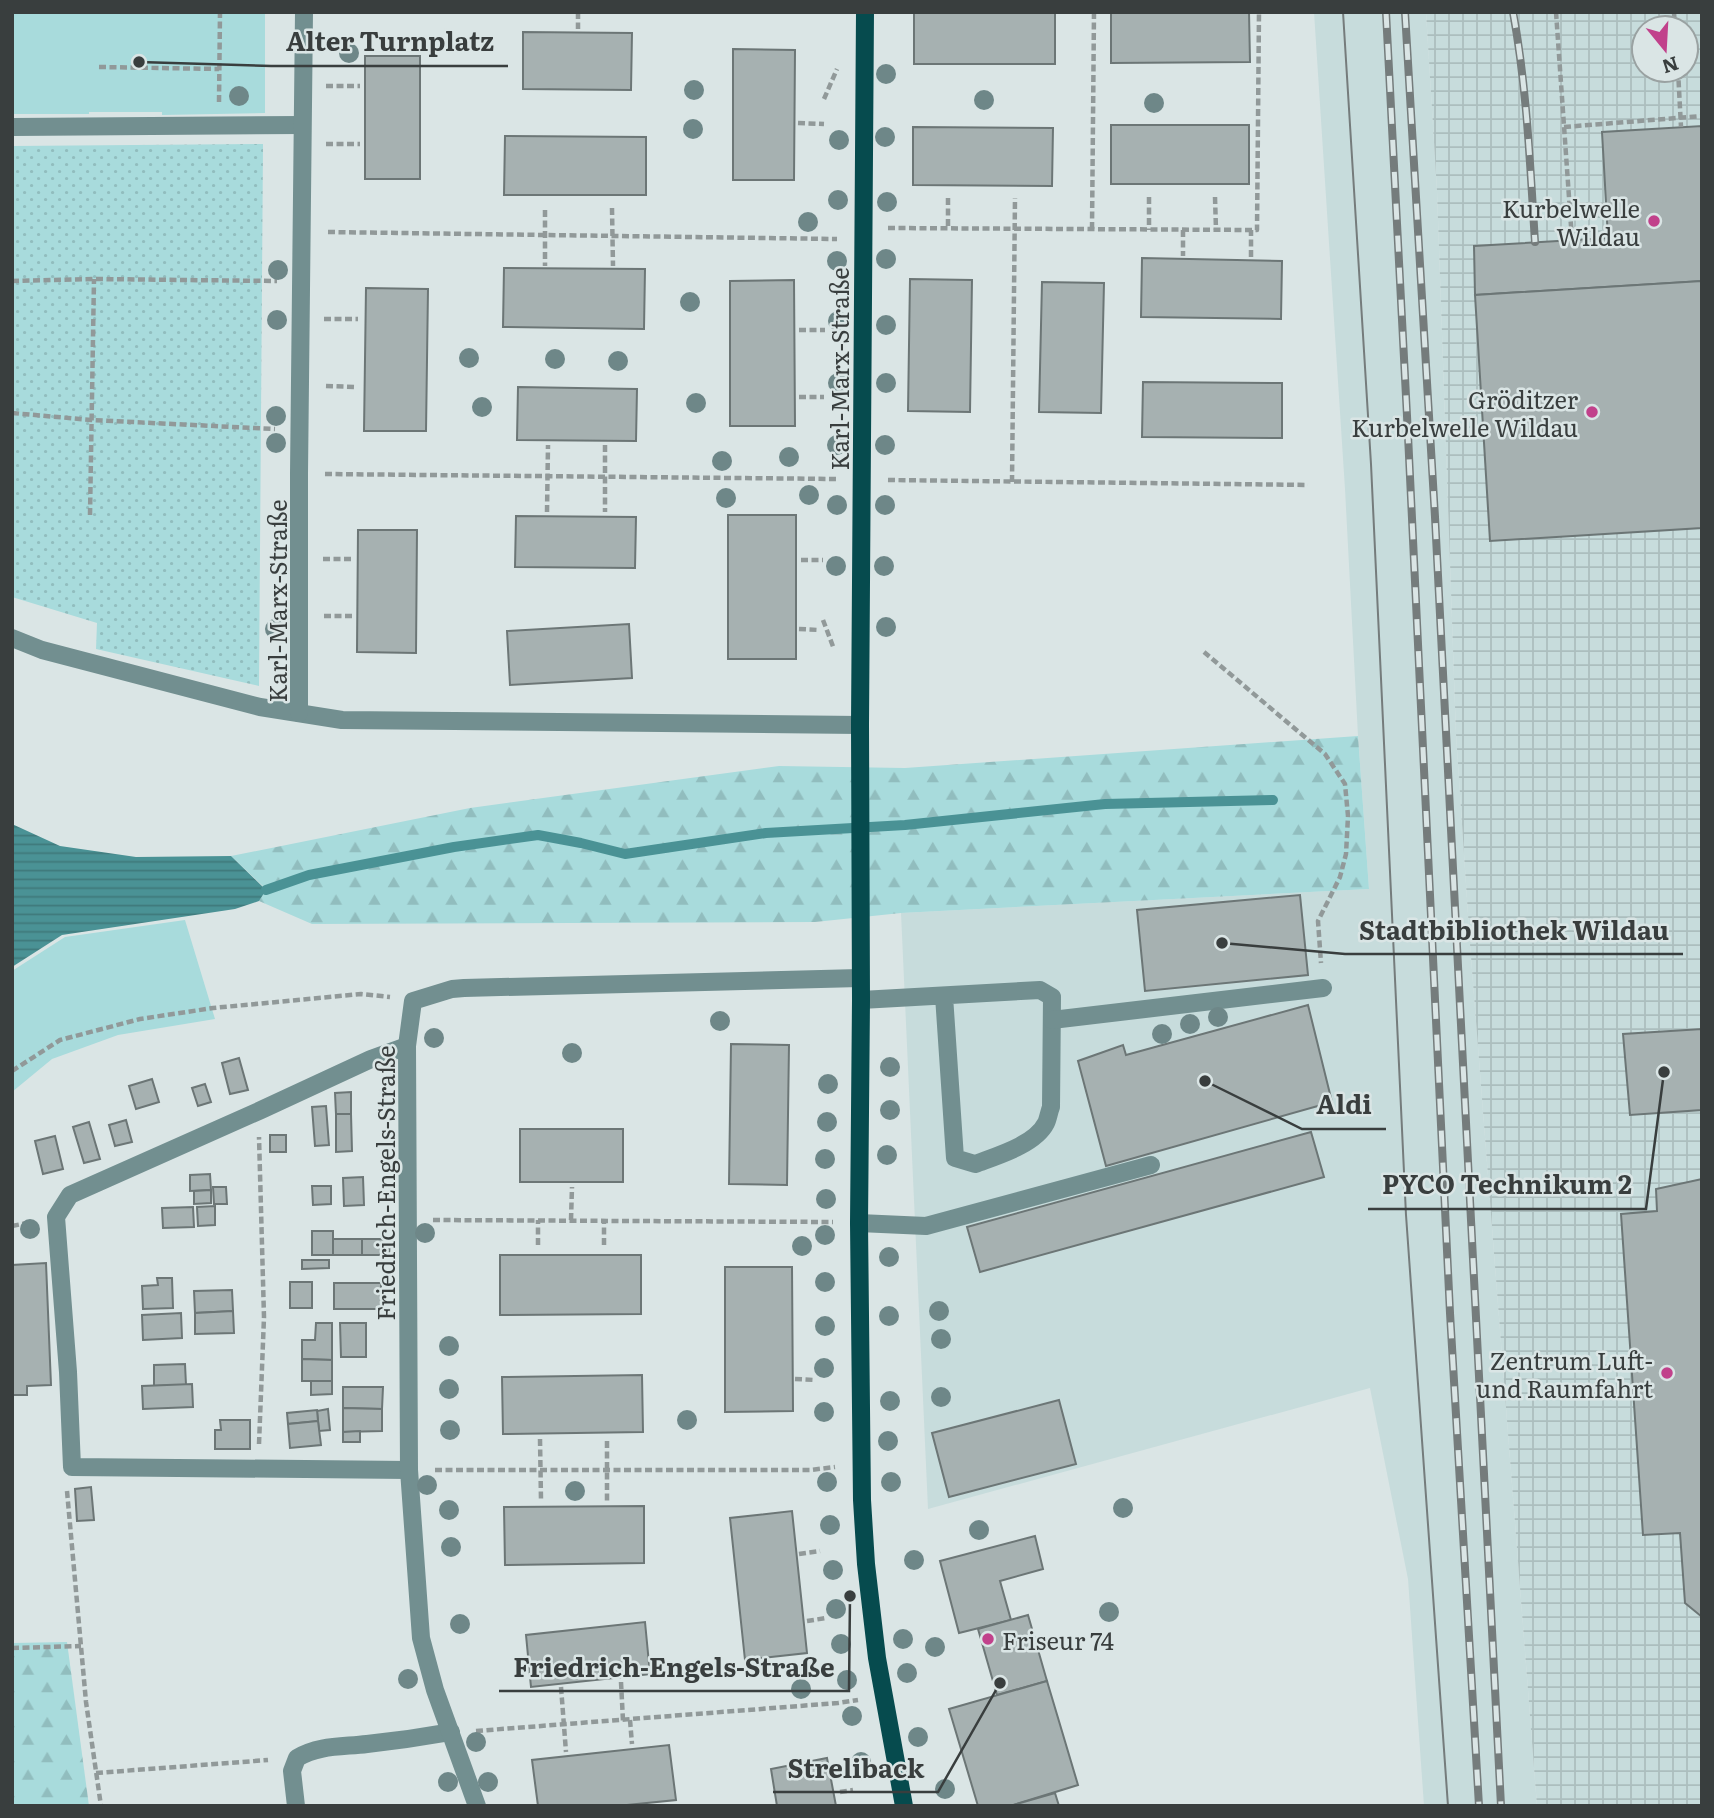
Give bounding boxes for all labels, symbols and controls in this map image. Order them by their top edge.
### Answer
north arrow [1630,14,1700,84]
callout: Alter Turnplatz [271,19,508,66]
text: Alter Turnplatz [286,20,494,59]
text: N [1659,50,1682,82]
place label: Kurbelwelle Wildau [1502,190,1640,253]
marker: Kurbelwelle Wildau [1646,213,1662,229]
street label: Karl-Marx-Straße [821,267,856,471]
place label: Gröditzer Kurbelwelle Wildau [1351,381,1579,444]
marker: Gröditzer Kurbelwelle Wildau [1584,404,1600,420]
street label: Karl-Marx-Straße [259,499,294,703]
callout: Stadtbibliothek Wildau [1345,907,1683,954]
text: Stadtbibliothek Wildau [1359,909,1669,948]
street label: Friedrich-Engels-Straße [367,1045,402,1321]
callout: Aldi [1302,1082,1386,1129]
text: Aldi [1316,1083,1372,1122]
callout: PYCO Technikum 2 [1368,1162,1646,1209]
text: PYCO Technikum 2 [1382,1163,1632,1202]
place label: Zentrum Luft- und Raumfahrt [1476,1342,1653,1405]
marker: Zentrum Luft- und Raumfahrt [1659,1365,1675,1381]
place label: Friseur 74 [1002,1622,1114,1657]
marker: Friseur 74 [980,1631,996,1647]
callout: Friedrich-Engels-Straße [499,1644,849,1691]
text: Friedrich-Engels-Straße [513,1646,835,1685]
callout: Streliback [773,1745,938,1792]
text: Streliback [788,1747,925,1786]

